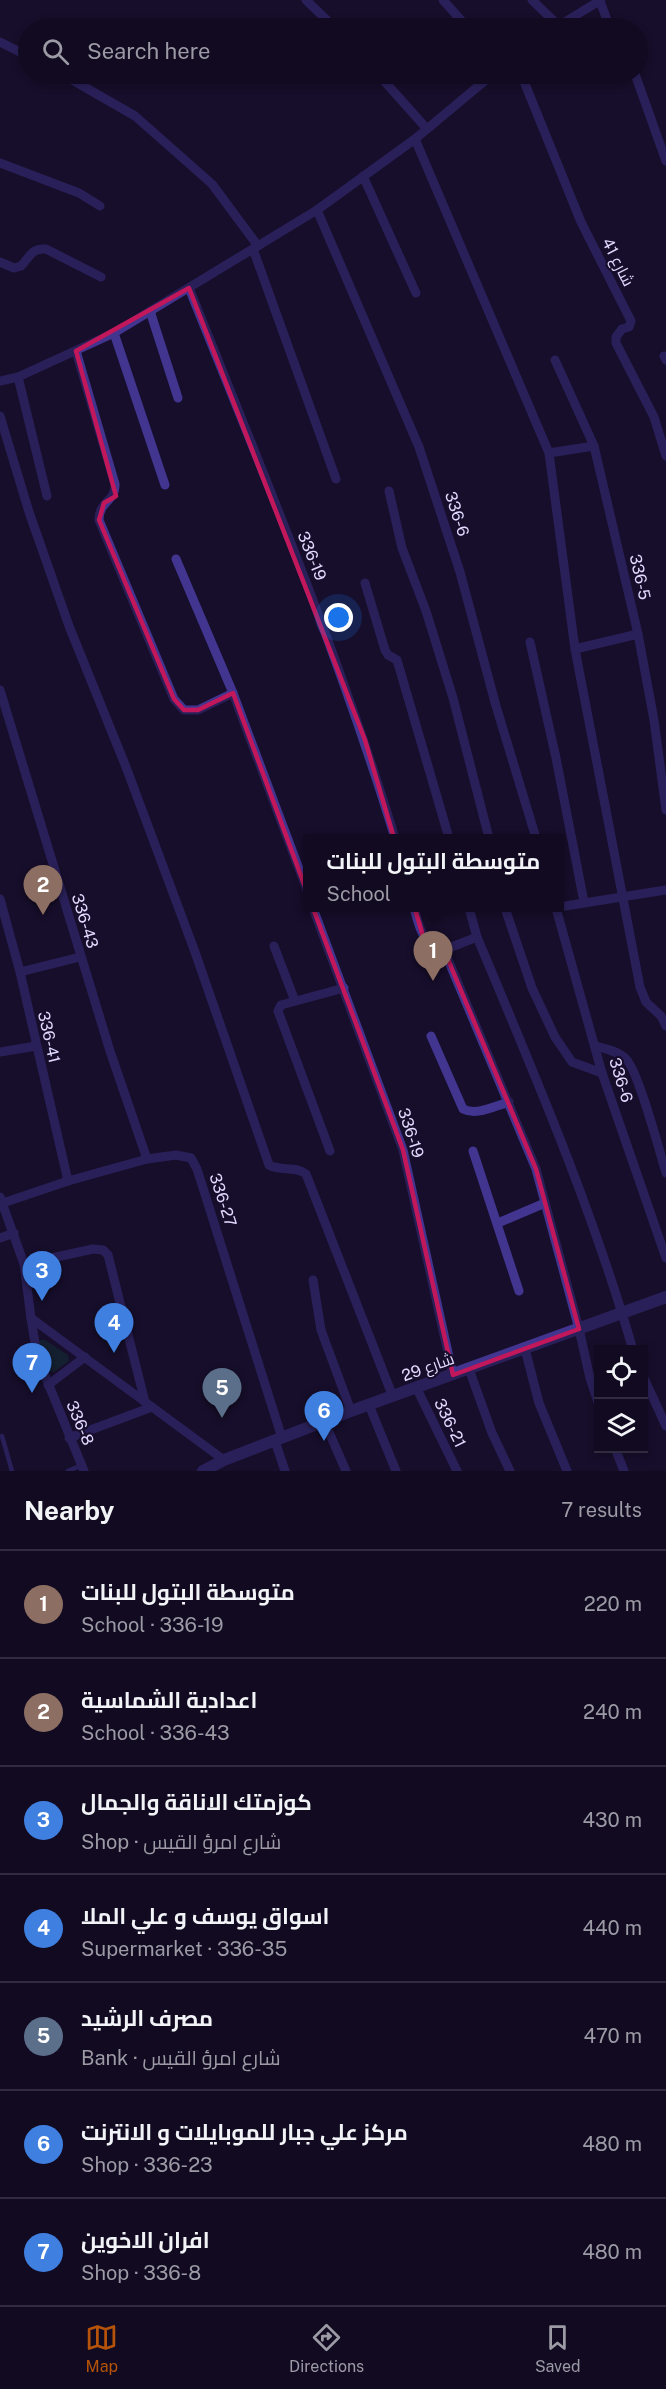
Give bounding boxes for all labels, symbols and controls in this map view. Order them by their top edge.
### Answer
search box [18,18,648,84]
icon: search [39,35,72,68]
text: Search here [87,38,211,64]
street label: شارع 41 [596,235,638,290]
street label: 336-6 [441,489,473,539]
street label: 336-19 [294,529,330,583]
street label: 336-5 [626,552,654,602]
your location [324,603,353,632]
popup [303,834,564,912]
text: متوسطة البتول للبنات [327,848,540,874]
pin: 2 [24,866,63,915]
text: School [327,882,391,906]
street label: 336-43 [68,891,102,951]
pin: 1 [414,932,452,981]
street label: 336-41 [34,1009,64,1065]
street label: 336-6 [605,1055,637,1105]
street label: 336-19 [394,1106,428,1160]
street label: 336-27 [205,1171,241,1229]
pin: 3 [22,1252,62,1301]
pin: 4 [94,1304,134,1353]
pin: 7 [12,1344,51,1393]
map controls [594,1345,648,1453]
button: locate [594,1345,648,1399]
street label: شارع 29 [399,1349,458,1387]
pin: 5 [202,1368,242,1418]
pin: 6 [304,1392,344,1441]
street label: 336-21 [430,1395,470,1451]
street label: 336-8 [62,1398,98,1448]
button: layers [594,1399,648,1453]
text: Nearby [24,1495,114,1526]
text: 7 results [561,1498,642,1522]
text: متوسطة البتول للبنات [81,1579,295,1605]
text: 1 [39,1592,48,1616]
text: 220 m [584,1592,642,1616]
text: School · 336-19 [81,1613,224,1637]
text: اعدادية الشماسية [81,1687,257,1713]
text: 2 [37,1700,50,1724]
text: 240 m [583,1700,642,1724]
text: School · 336-43 [81,1721,230,1745]
text: كوزمتك الاناقة والجمال [81,1789,312,1815]
text: 3 [37,1808,50,1832]
text: 430 m [583,1808,642,1832]
text: Shop · شارع امرؤ القيس [81,1830,281,1854]
text: اسواق يوسف و علي الملا [81,1903,329,1929]
text: 4 [37,1916,50,1940]
text: 440 m [582,1916,642,1940]
text: Supermarket · 336-35 [81,1937,287,1961]
text: مصرف الرشيد [81,2005,213,2031]
text: 5 [37,2024,50,2048]
text: 470 m [583,2024,642,2048]
text: Bank · شارع امرؤ القيس [81,2046,280,2070]
text: مركز علي جبار للموبايلات و الانترنت [81,2119,408,2145]
text: 6 [37,2132,50,2156]
text: 480 m [582,2132,642,2156]
text: Shop · 336-23 [81,2153,213,2177]
text: افران الاخوين [81,2227,210,2253]
text: 7 [37,2240,50,2264]
text: 480 m [582,2240,642,2264]
text: Shop · 336-8 [81,2261,201,2285]
tab: Map [85,2321,118,2376]
tab: Directions [289,2321,364,2376]
tab: Saved [535,2321,581,2376]

